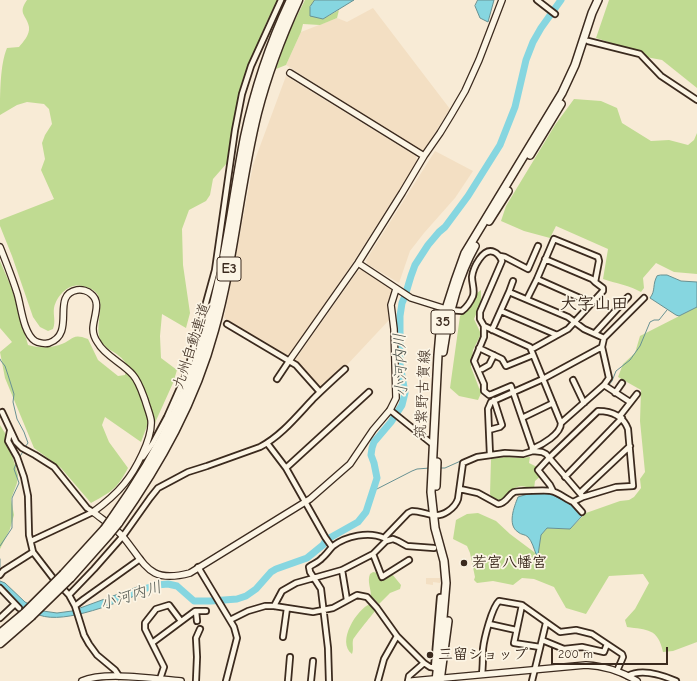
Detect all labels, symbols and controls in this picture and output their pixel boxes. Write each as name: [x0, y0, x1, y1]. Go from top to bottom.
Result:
road number: E3: [217, 257, 241, 281]
district label: 大字山田: [560, 294, 628, 314]
street label: 九州自動車道: [170, 300, 214, 392]
road number: 35: [431, 310, 455, 334]
water label: 小河内川: [390, 333, 412, 397]
street label: 筑紫野古賀線: [412, 349, 434, 439]
place label: 若宮八幡宮: [472, 554, 547, 572]
marker: 若宮八幡宮: [459, 558, 469, 568]
water label: 小河内川: [98, 577, 164, 615]
scale bar: [553, 639, 670, 665]
place label: 三留ショップ: [438, 646, 528, 664]
text: 200 m: [558, 647, 593, 661]
marker: 三留ショップ: [425, 650, 435, 660]

